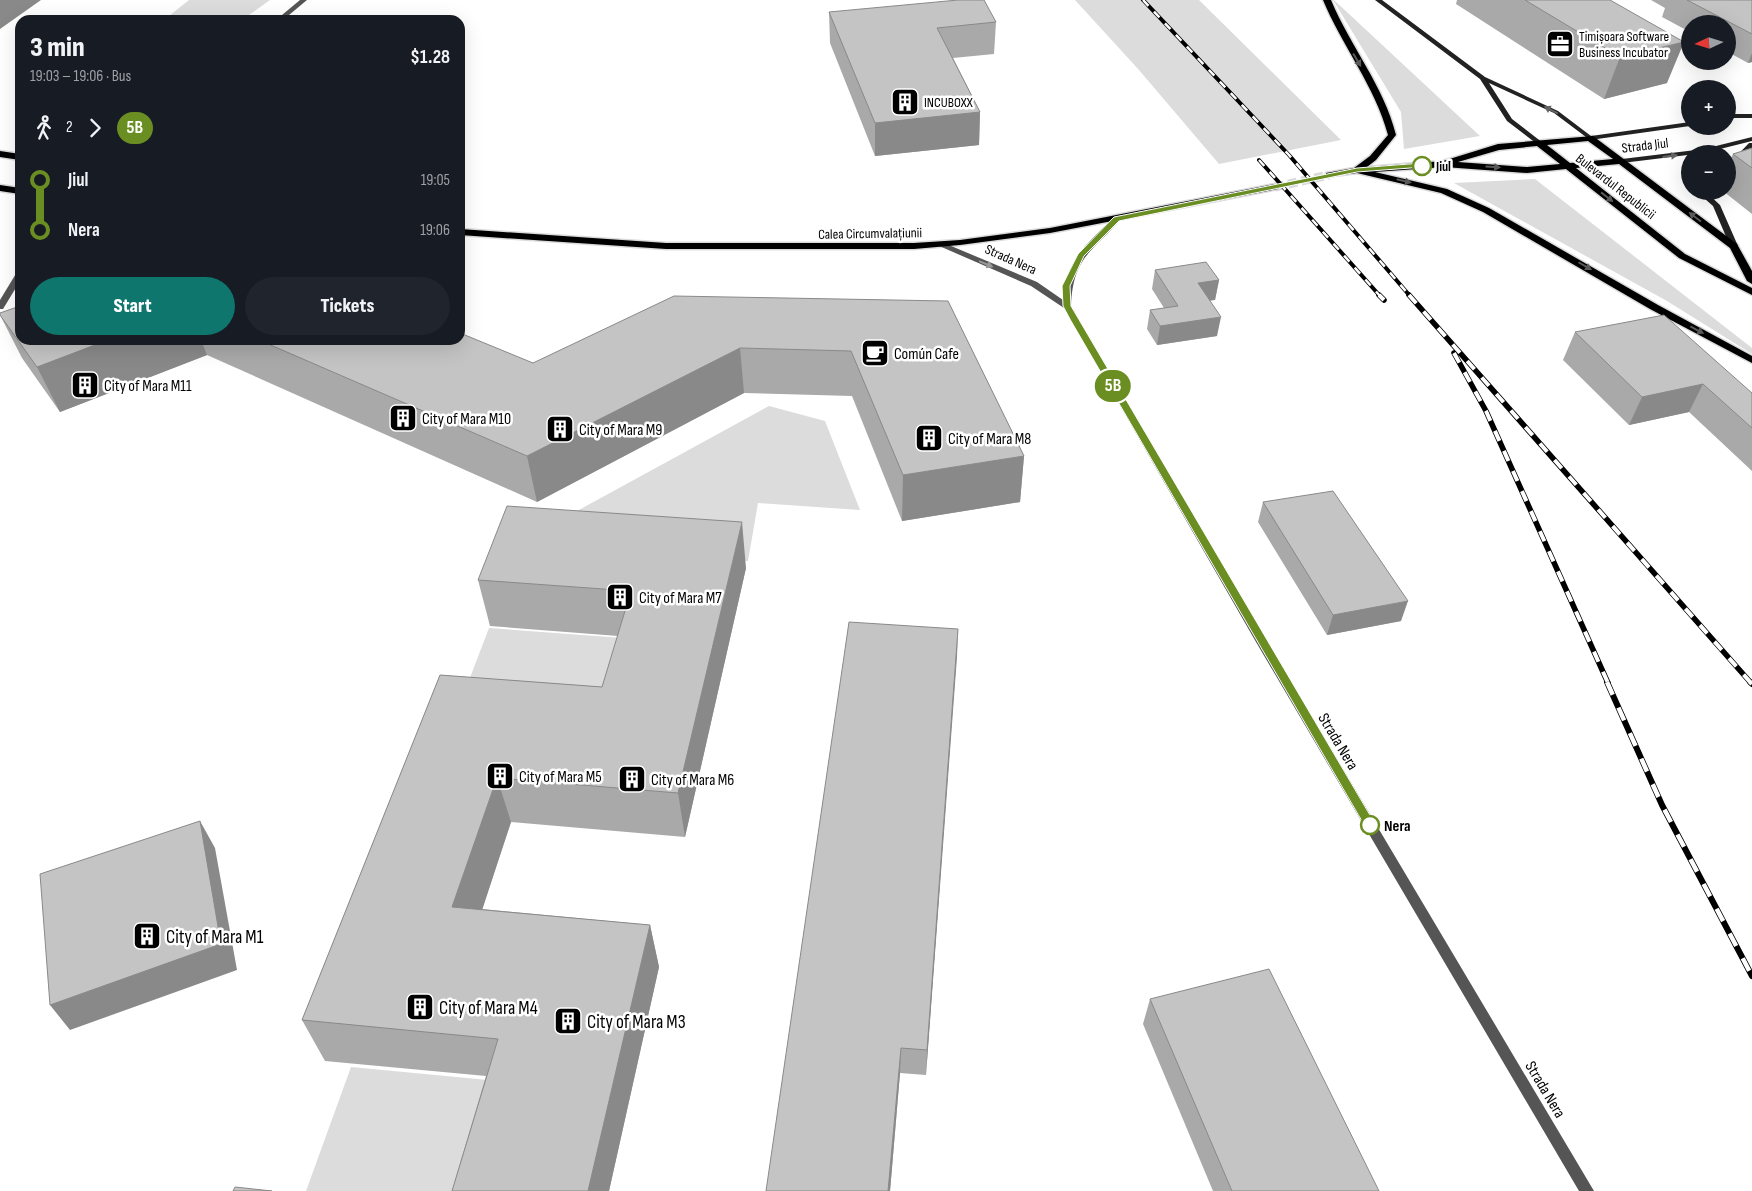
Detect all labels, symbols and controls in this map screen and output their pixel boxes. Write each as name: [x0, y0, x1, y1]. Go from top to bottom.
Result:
north arrow: [1681, 15, 1736, 70]
map controls: [1681, 15, 1736, 200]
place label: Timișoara Software Business Incubator: [1579, 28, 1669, 61]
office icon: Timișoara Software Business Incubator: [1545, 29, 1575, 59]
text: 3 min: [30, 31, 85, 64]
text: $1.28: [410, 46, 450, 69]
one-way arrow: [1353, 53, 1362, 66]
text: 19:03 – 19:06 · Bus: [30, 67, 131, 86]
button: +: [1681, 80, 1736, 135]
building icon: INCUBOXX: [890, 87, 920, 117]
place label: INCUBOXX: [924, 94, 973, 111]
one-way arrow: [1543, 106, 1558, 114]
icon: walk: [30, 114, 58, 142]
icon: forward: [81, 114, 109, 142]
text: 5B: [127, 117, 143, 138]
text: 2: [66, 118, 73, 137]
street label: Strada Jiul: [1621, 134, 1669, 157]
button: −: [1681, 145, 1736, 200]
street label: Bulevardul Republicii: [1572, 150, 1659, 223]
one-way arrow: [1663, 152, 1679, 160]
marker: Jiul: [1412, 156, 1432, 176]
place label: Jiul: [1435, 158, 1451, 175]
one-way arrow: [1485, 164, 1501, 172]
text: Jiul: [68, 169, 88, 192]
text: 19:05: [421, 171, 450, 190]
one-way arrow: [1397, 177, 1412, 185]
one-way arrow: [1600, 192, 1613, 203]
one-way arrow: [1689, 211, 1702, 222]
text: Nera: [68, 219, 100, 242]
text: 19:06: [420, 221, 450, 240]
street label: Calea Circumvalațiunii: [818, 224, 922, 243]
street label: Strada Nera: [982, 241, 1039, 278]
one-way arrow: [979, 260, 993, 268]
one-way arrow: [1578, 262, 1591, 271]
button: Start: [30, 277, 235, 335]
button: Tickets: [245, 277, 450, 335]
one-way arrow: [1690, 326, 1705, 334]
cafe icon: Común Cafe: [860, 338, 890, 368]
place label: Común Cafe: [894, 345, 959, 364]
building icon: City of Mara M11: [70, 370, 100, 400]
line badge: 5B: [1090, 370, 1136, 402]
text: 5B: [1105, 375, 1121, 396]
place label: City of Mara M11: [104, 377, 192, 396]
building icon: City of Mara M10: [388, 403, 418, 433]
place label: City of Mara M10: [422, 410, 511, 429]
building icon: City of Mara M9: [545, 414, 575, 444]
place label: City of Mara M9: [579, 421, 662, 440]
building icon: City of Mara M8: [914, 423, 944, 453]
place label: City of Mara M8: [948, 430, 1031, 449]
building icon: City of Mara M7: [605, 582, 635, 612]
place label: City of Mara M7: [639, 589, 722, 608]
street label: Strada Nera: [1313, 710, 1362, 774]
building icon: City of Mara M5: [485, 761, 515, 791]
building icon: City of Mara M6: [617, 764, 647, 794]
place label: City of Mara M5: [519, 768, 602, 787]
place label: City of Mara M6: [651, 771, 734, 790]
marker: Nera: [1360, 815, 1380, 835]
place label: Nera: [1384, 817, 1411, 836]
building icon: City of Mara M1: [132, 921, 162, 951]
place label: City of Mara M1: [166, 926, 264, 949]
building icon: City of Mara M4: [405, 992, 435, 1022]
place label: City of Mara M4: [439, 997, 538, 1020]
building icon: City of Mara M3: [553, 1006, 583, 1036]
place label: City of Mara M3: [587, 1011, 686, 1034]
street label: Strada Nera: [1520, 1058, 1569, 1122]

